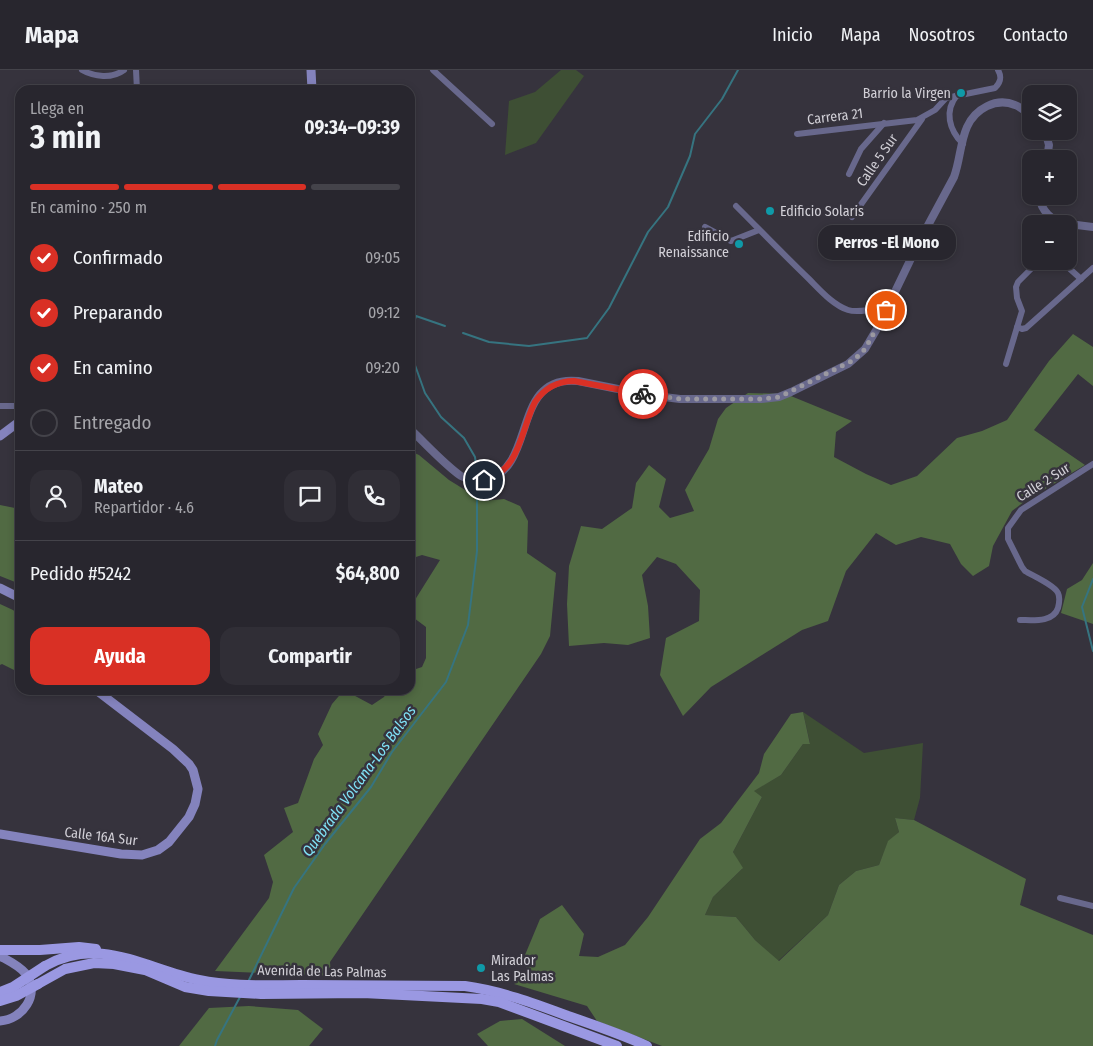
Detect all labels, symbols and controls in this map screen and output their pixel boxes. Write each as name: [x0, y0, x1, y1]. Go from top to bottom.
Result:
text: Mapa: [25, 21, 79, 49]
text: Inicio: [772, 24, 813, 46]
text: Mapa: [841, 24, 881, 46]
text: Nosotros: [909, 24, 975, 46]
text: Contacto: [1003, 24, 1068, 46]
place label: Barrio la Virgen: [863, 85, 951, 102]
map controls: [1022, 85, 1077, 270]
button: layers: [1022, 85, 1077, 140]
marker: Barrio la Virgen: [955, 87, 967, 99]
text: Llega en: [30, 99, 84, 118]
street label: Carrera 21: [806, 105, 864, 128]
text: 09:34–09:39: [304, 116, 400, 139]
text: 3 min: [30, 118, 101, 156]
street label: Calle 5 Sur: [853, 131, 902, 190]
button: +: [1022, 150, 1077, 205]
text: En camino · 250 m: [30, 198, 147, 217]
place label: Edificio Solaris: [780, 203, 864, 220]
marker: Edificio Solaris: [764, 205, 776, 217]
button: −: [1022, 215, 1077, 270]
callout: Perros -El Mono: [817, 225, 955, 260]
place label: Edificio Renaissance: [658, 228, 729, 261]
text: Perros -El Mono: [835, 233, 939, 252]
marker: Edificio Renaissance: [733, 238, 745, 250]
icon: check: [30, 244, 58, 272]
text: Confirmado: [73, 246, 163, 269]
text: 09:05: [365, 248, 400, 267]
pin: [865, 289, 907, 331]
icon: bag: [872, 296, 900, 324]
icon: check: [30, 299, 58, 327]
text: Preparando: [73, 301, 163, 324]
text: 09:12: [368, 303, 400, 322]
icon: check: [30, 354, 58, 382]
text: En camino: [73, 356, 153, 379]
text: 09:20: [365, 358, 400, 377]
courier: [618, 369, 668, 419]
icon: bike: [629, 380, 657, 408]
text: Entregado: [73, 411, 152, 434]
pin: [463, 459, 505, 501]
street label: Calle 2 Sur: [1013, 459, 1073, 505]
icon: home: [470, 466, 498, 494]
button: person: [30, 470, 82, 522]
button: chat: [284, 470, 336, 522]
button: phone: [348, 470, 400, 522]
text: Mateo: [94, 475, 143, 498]
text: Repartidor · 4.6: [94, 498, 194, 517]
text: Pedido #5242: [30, 562, 131, 585]
text: $64,800: [336, 562, 400, 585]
button: Ayuda: [30, 627, 210, 685]
button: Compartir: [220, 627, 400, 685]
water label: Quebrada Volcana-Los Balsos: [298, 702, 420, 860]
street label: Calle 16A Sur: [63, 824, 139, 849]
place label: Mirador Las Palmas: [491, 952, 554, 985]
street label: Avenida de Las Palmas: [257, 962, 387, 981]
marker: Mirador Las Palmas: [475, 962, 487, 974]

